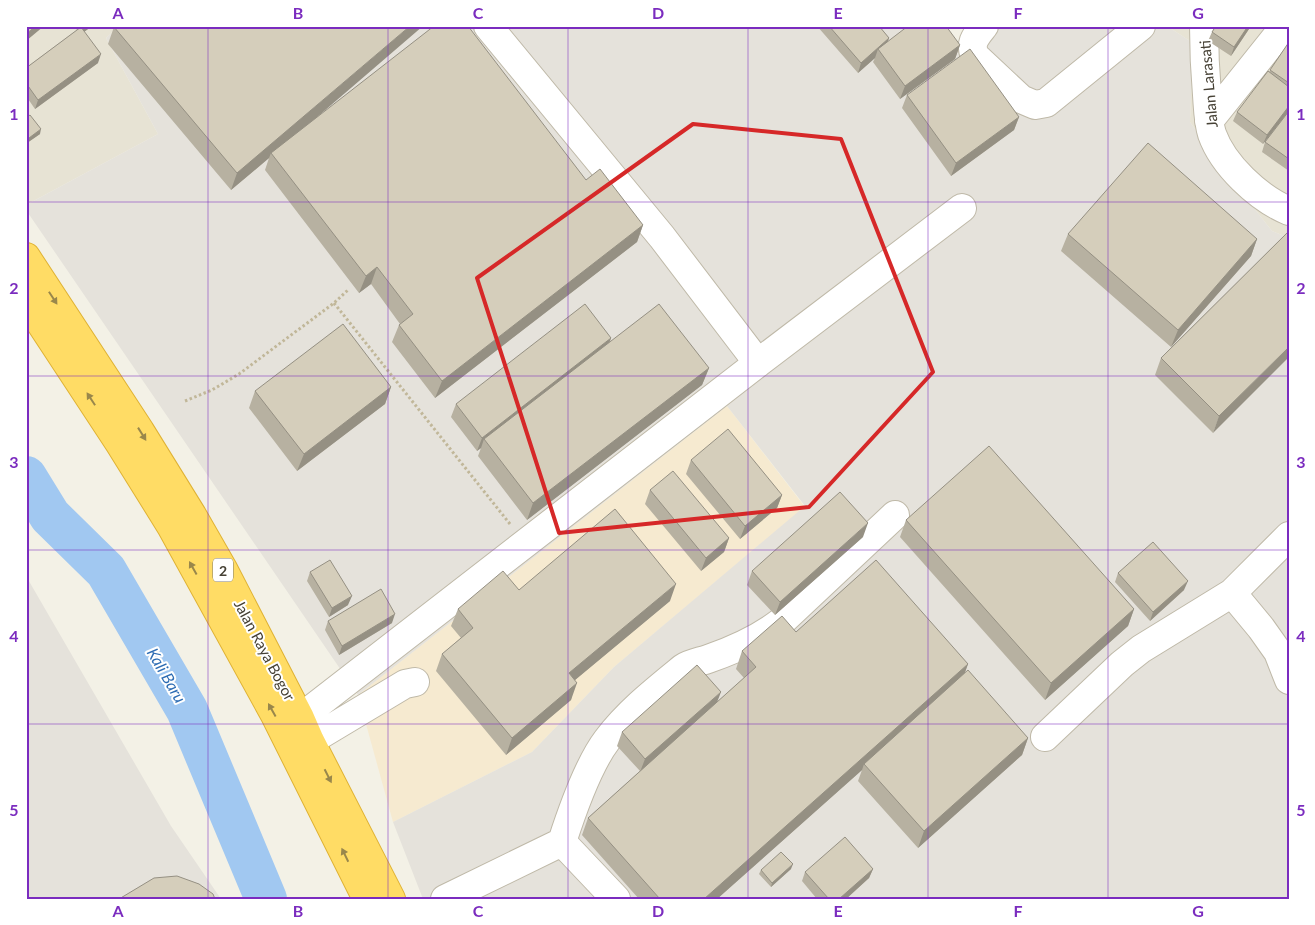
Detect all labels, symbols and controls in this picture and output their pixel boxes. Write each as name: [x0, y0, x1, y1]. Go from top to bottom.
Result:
text: A: [111, 3, 124, 22]
text: B: [293, 3, 303, 22]
text: C: [473, 3, 484, 22]
text: D: [652, 3, 664, 22]
text: E: [833, 3, 843, 22]
text: F: [1013, 3, 1023, 22]
text: G: [1192, 3, 1204, 22]
street label: Jalan Larasati: [1195, 40, 1221, 128]
text: 1: [9, 104, 19, 123]
text: 1: [1296, 104, 1306, 123]
text: 2: [9, 278, 19, 297]
text: 2: [1296, 278, 1306, 297]
one-way arrow: [48, 291, 58, 305]
one-way arrow: [86, 392, 96, 406]
one-way arrow: [137, 427, 147, 441]
text: 3: [9, 452, 19, 471]
text: 3: [1296, 452, 1306, 471]
road number: 2: [213, 558, 233, 582]
one-way arrow: [189, 561, 198, 574]
street label: Jalan Raya Bogor: [231, 596, 299, 704]
text: 4: [9, 626, 19, 645]
text: 4: [1296, 626, 1306, 645]
water label: Kali Baru: [144, 644, 190, 706]
one-way arrow: [268, 703, 277, 716]
one-way arrow: [325, 769, 333, 783]
text: 5: [9, 800, 19, 819]
text: 5: [1296, 800, 1306, 819]
one-way arrow: [341, 848, 349, 862]
text: A: [111, 901, 124, 920]
text: B: [293, 901, 303, 920]
text: C: [473, 901, 484, 920]
text: D: [652, 901, 664, 920]
text: E: [833, 901, 843, 920]
text: F: [1013, 901, 1023, 920]
text: G: [1192, 901, 1204, 920]

